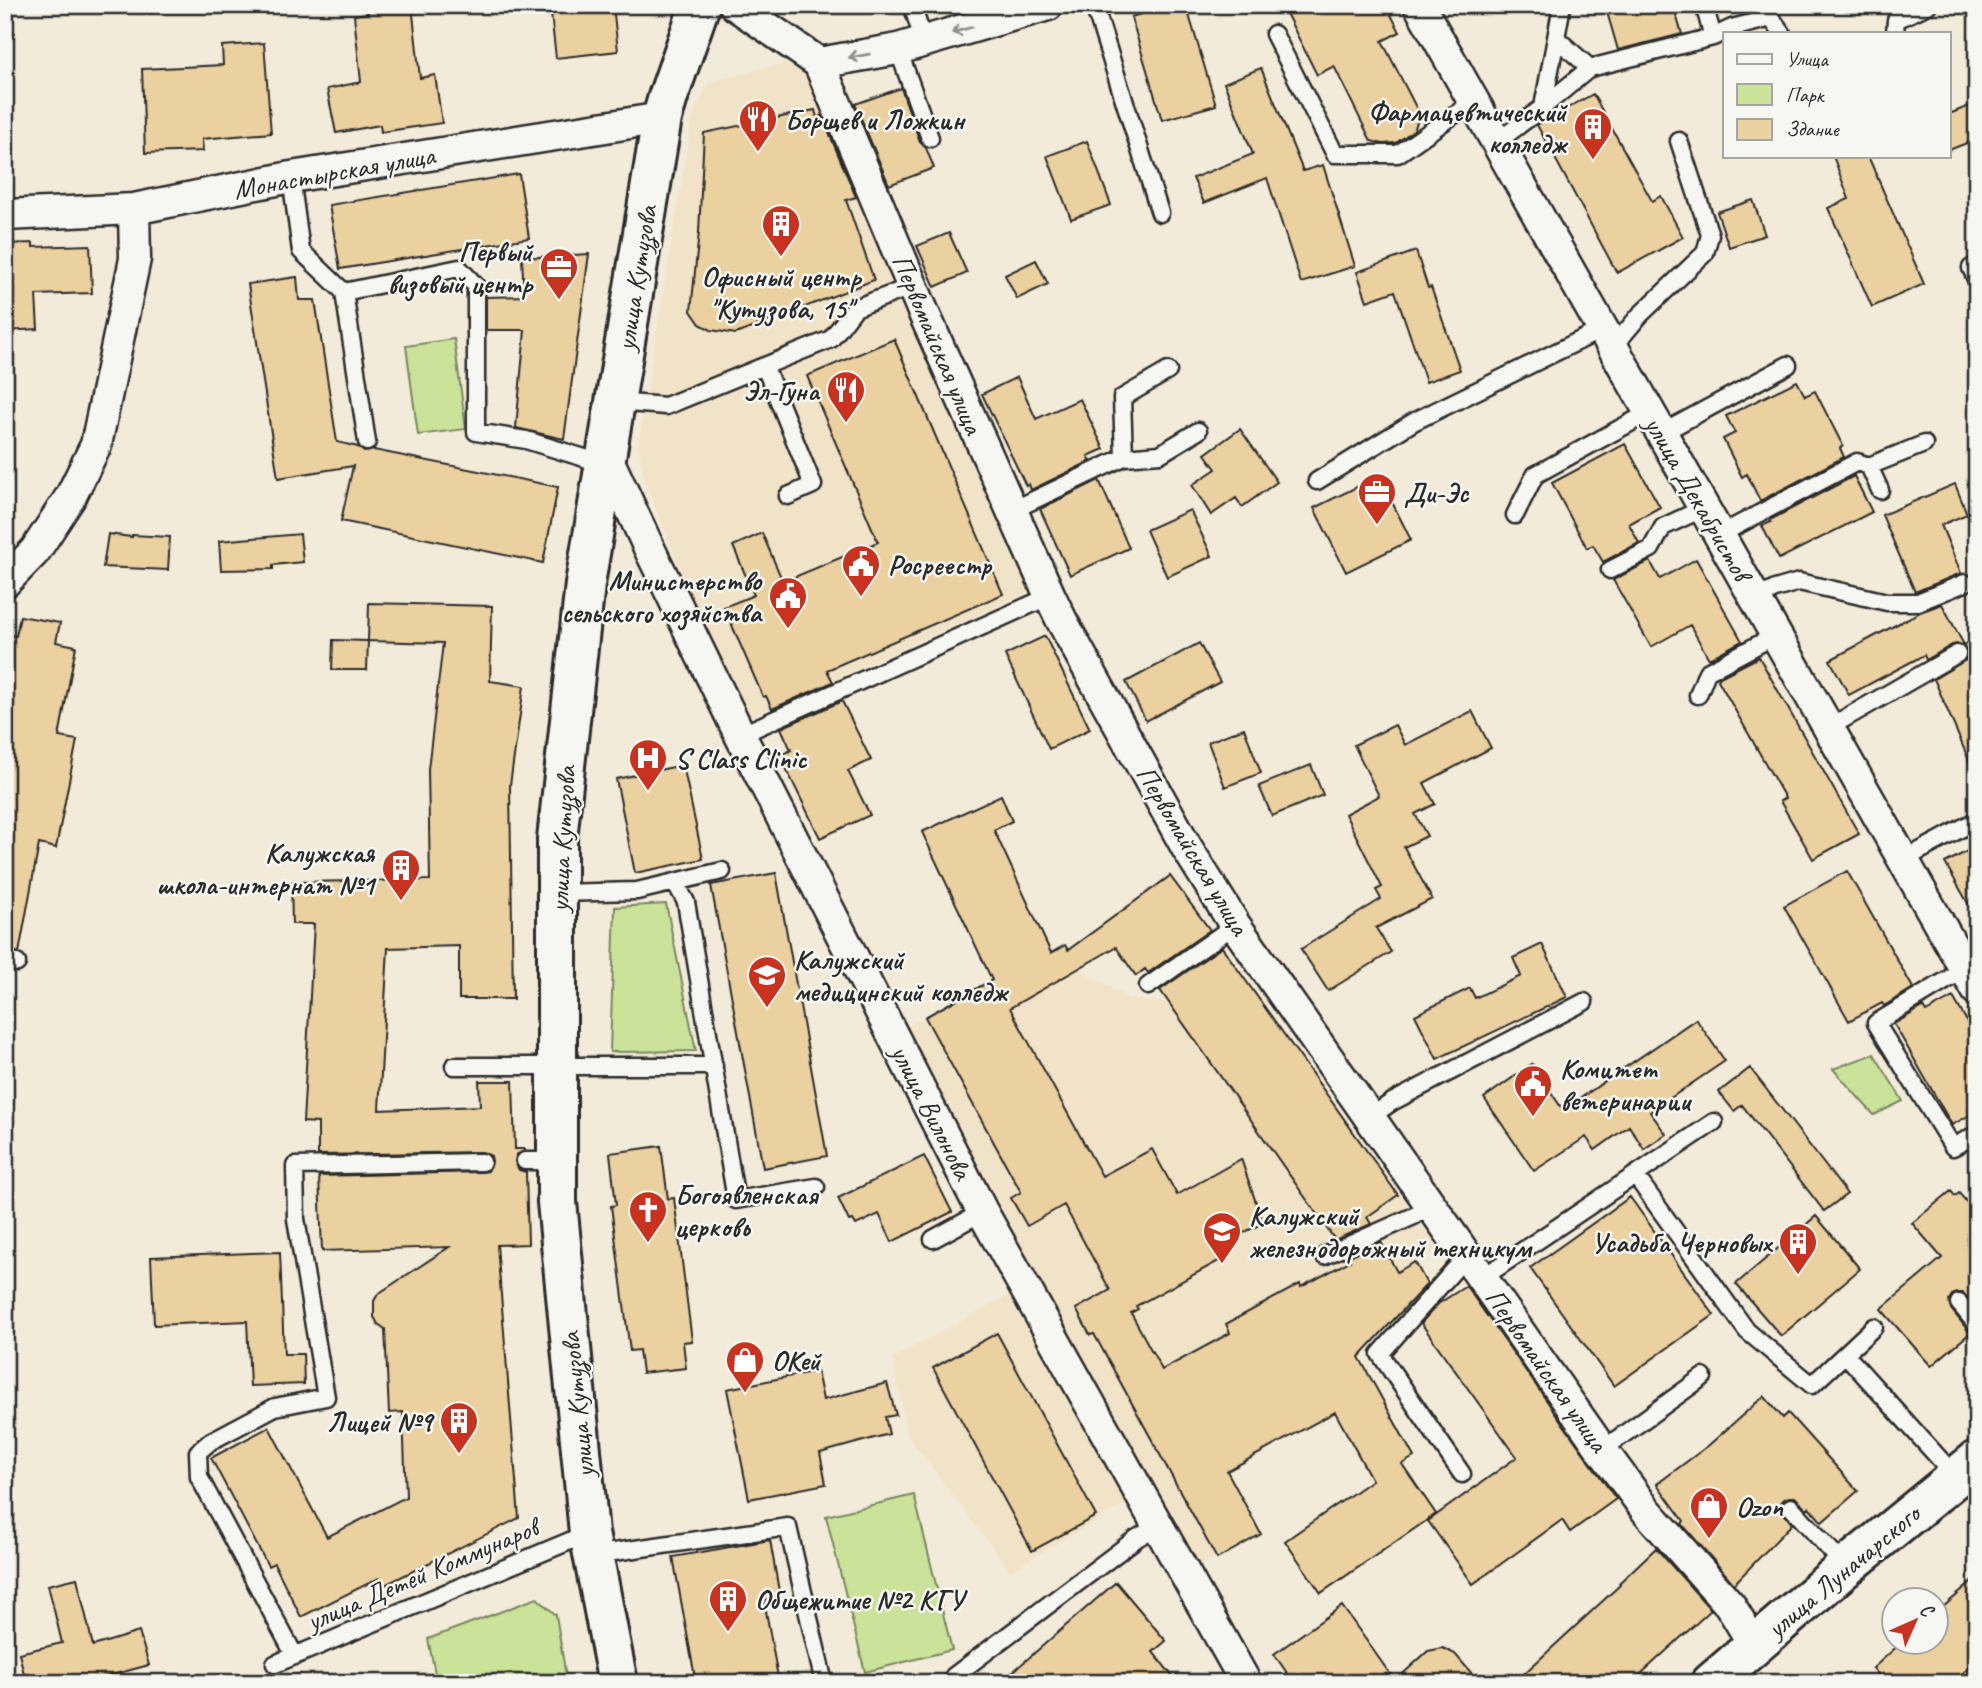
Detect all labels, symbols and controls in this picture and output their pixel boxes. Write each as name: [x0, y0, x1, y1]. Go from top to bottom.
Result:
one-way arrow: [952, 25, 974, 38]
legend: [1723, 32, 1951, 158]
text: Улица: [1786, 46, 1829, 72]
one-way arrow: [848, 50, 871, 63]
text: Парк: [1786, 82, 1826, 108]
place label: Фармацевтический колледж: [1368, 94, 1568, 161]
restaurant icon: Борщев и Ложкин: [737, 98, 779, 153]
place label: Борщев и Ложкин: [785, 102, 966, 137]
building icon: Фармацевтический колледж: [1572, 106, 1614, 161]
text: Здание: [1786, 116, 1840, 142]
street label: Монастырская улица: [231, 137, 439, 207]
street label: улица Кутузова: [607, 201, 666, 355]
building icon: Офисный центр "Кутузова, 15": [760, 203, 802, 258]
place label: Первый визовый центр: [387, 234, 534, 302]
office icon: Первый визовый центр: [538, 246, 580, 301]
street label: Первомайская улица: [884, 249, 992, 441]
place label: Офисный центр "Кутузова, 15": [702, 259, 863, 327]
restaurant icon: Эл-Гуна: [825, 369, 867, 424]
place label: Эл-Гуна: [743, 373, 821, 408]
street label: улица Декабристов: [1636, 408, 1762, 591]
office icon: Ди-Эс: [1356, 471, 1398, 526]
place label: Ди-Эс: [1404, 475, 1470, 510]
public building icon: Росреестр: [840, 543, 882, 598]
place label: Росреестр: [888, 547, 993, 582]
place label: Министерство сельского хозяйства: [562, 563, 764, 631]
public building icon: Министерство сельского хозяйства: [767, 575, 809, 630]
hospital icon: S Class Clinic: [627, 737, 669, 792]
place label: S Class Clinic: [675, 741, 808, 776]
street label: Первомайская улица: [1129, 759, 1258, 943]
street label: улица Кутузова: [541, 763, 584, 915]
place label: Калужская школа-интернат №1: [157, 835, 377, 902]
building icon: Калужская школа-интернат №1: [380, 847, 422, 902]
place label: Калужский медицинский колледж: [794, 942, 1009, 1009]
school or university icon: Калужский медицинский колледж: [746, 954, 788, 1009]
street label: улица Вилонова: [882, 1037, 982, 1187]
place label: Комитет ветеринарии: [1560, 1051, 1692, 1118]
public building icon: Комитет ветеринарии: [1512, 1063, 1554, 1118]
place label: Богоявленская церковь: [675, 1177, 820, 1244]
church icon: Богоявленская церковь: [627, 1189, 669, 1244]
place label: Калужский железнодорожный техникум: [1249, 1198, 1533, 1265]
school or university icon: Калужский железнодорожный техникум: [1201, 1210, 1243, 1265]
building icon: Усадьба Черновых: [1777, 1221, 1819, 1276]
place label: Усадьба Черновых: [1591, 1225, 1773, 1260]
street label: Первомайская улица: [1478, 1281, 1617, 1460]
street label: улица Кутузова: [552, 1329, 603, 1482]
shop icon: ОКей: [724, 1339, 766, 1394]
place label: ОКей: [772, 1343, 822, 1378]
building icon: Лицей №9: [438, 1400, 480, 1455]
place label: Лицей №9: [327, 1404, 436, 1439]
shop icon: Ozon: [1688, 1485, 1730, 1540]
place label: Ozon: [1736, 1489, 1784, 1524]
street label: улица Луначарского: [1758, 1495, 1929, 1647]
street label: улица Детей Коммунаров: [299, 1508, 547, 1639]
building icon: Общежитие №2 КГУ: [707, 1578, 749, 1633]
place label: Общежитие №2 КГУ: [755, 1582, 969, 1617]
north arrow: [1881, 1586, 1951, 1656]
text: С: [1915, 1598, 1940, 1623]

